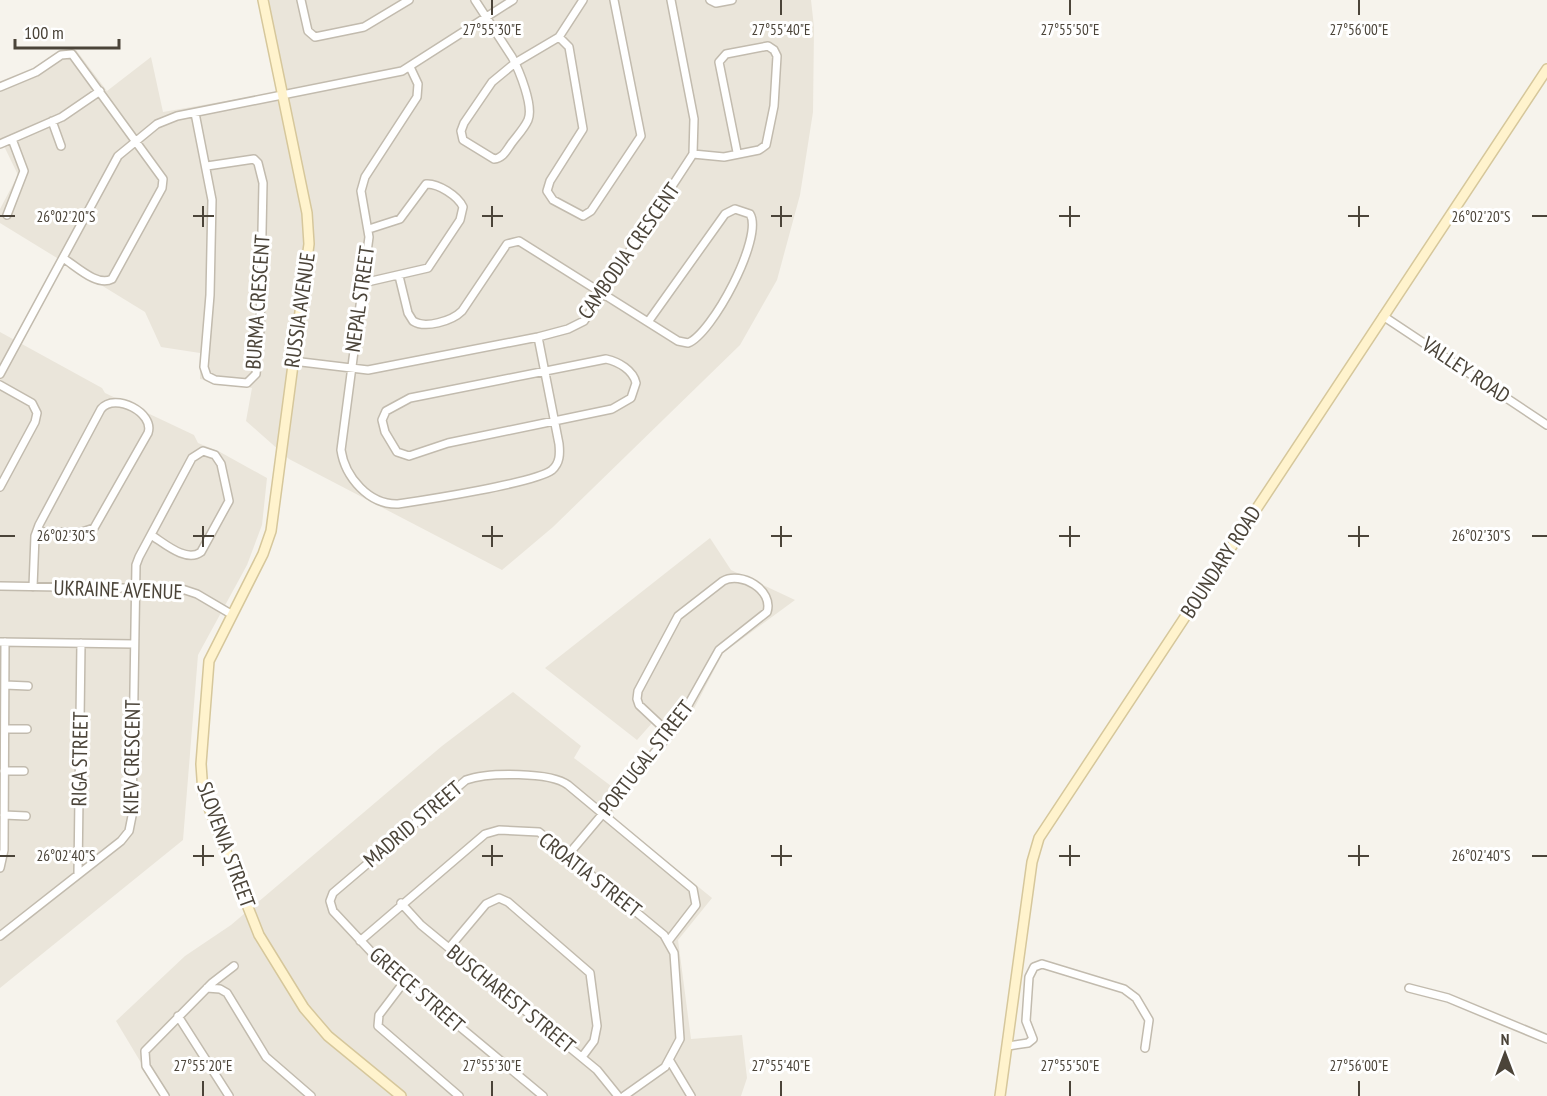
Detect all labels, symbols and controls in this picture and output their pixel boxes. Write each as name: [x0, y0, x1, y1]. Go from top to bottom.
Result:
scale bar: [15, 12, 118, 50]
text: 27°55'30"E: [462, 20, 522, 39]
text: 27°55'40"E: [751, 20, 811, 39]
text: 27°55'50"E: [1040, 20, 1100, 39]
text: 27°56'00"E: [1329, 20, 1389, 39]
text: 100 m: [24, 21, 64, 44]
street label: CAMBODIA CRESCENT: [572, 177, 686, 324]
text: 26°02'20"S: [36, 207, 96, 226]
text: 26°02'20"S: [1451, 207, 1511, 226]
street label: BURMA CRESCENT: [239, 233, 276, 370]
street label: NEPAL STREET: [339, 244, 380, 354]
street label: RUSSIA AVENUE: [278, 251, 321, 369]
street label: VALLEY ROAD: [1416, 330, 1515, 409]
street label: BOUNDARY ROAD: [1174, 501, 1267, 623]
text: 26°02'30"S: [36, 526, 96, 545]
text: 26°02'30"S: [1451, 526, 1511, 545]
street label: UKRAINE AVENUE: [53, 574, 183, 605]
street label: PORTUGAL STREET: [592, 694, 699, 821]
street label: KIEV CRESCENT: [117, 699, 146, 815]
street label: RIGA STREET: [65, 711, 94, 807]
street label: MADRID STREET: [358, 774, 468, 873]
street label: SLOVENIA STREET: [191, 778, 262, 912]
street label: CROATIA STREET: [534, 826, 647, 923]
text: 26°02'40"S: [36, 846, 96, 865]
text: 26°02'40"S: [1451, 846, 1511, 865]
street label: BUSCHAREST STREET: [442, 938, 582, 1059]
street label: GREECE STREET: [364, 941, 471, 1039]
north arrow: [1475, 1024, 1535, 1084]
text: N: [1501, 1029, 1509, 1049]
text: 27°55'20"E: [173, 1056, 233, 1075]
text: 27°55'30"E: [462, 1056, 522, 1075]
text: 27°55'40"E: [751, 1056, 811, 1075]
text: 27°55'50"E: [1040, 1056, 1100, 1075]
text: 27°56'00"E: [1329, 1056, 1389, 1075]

